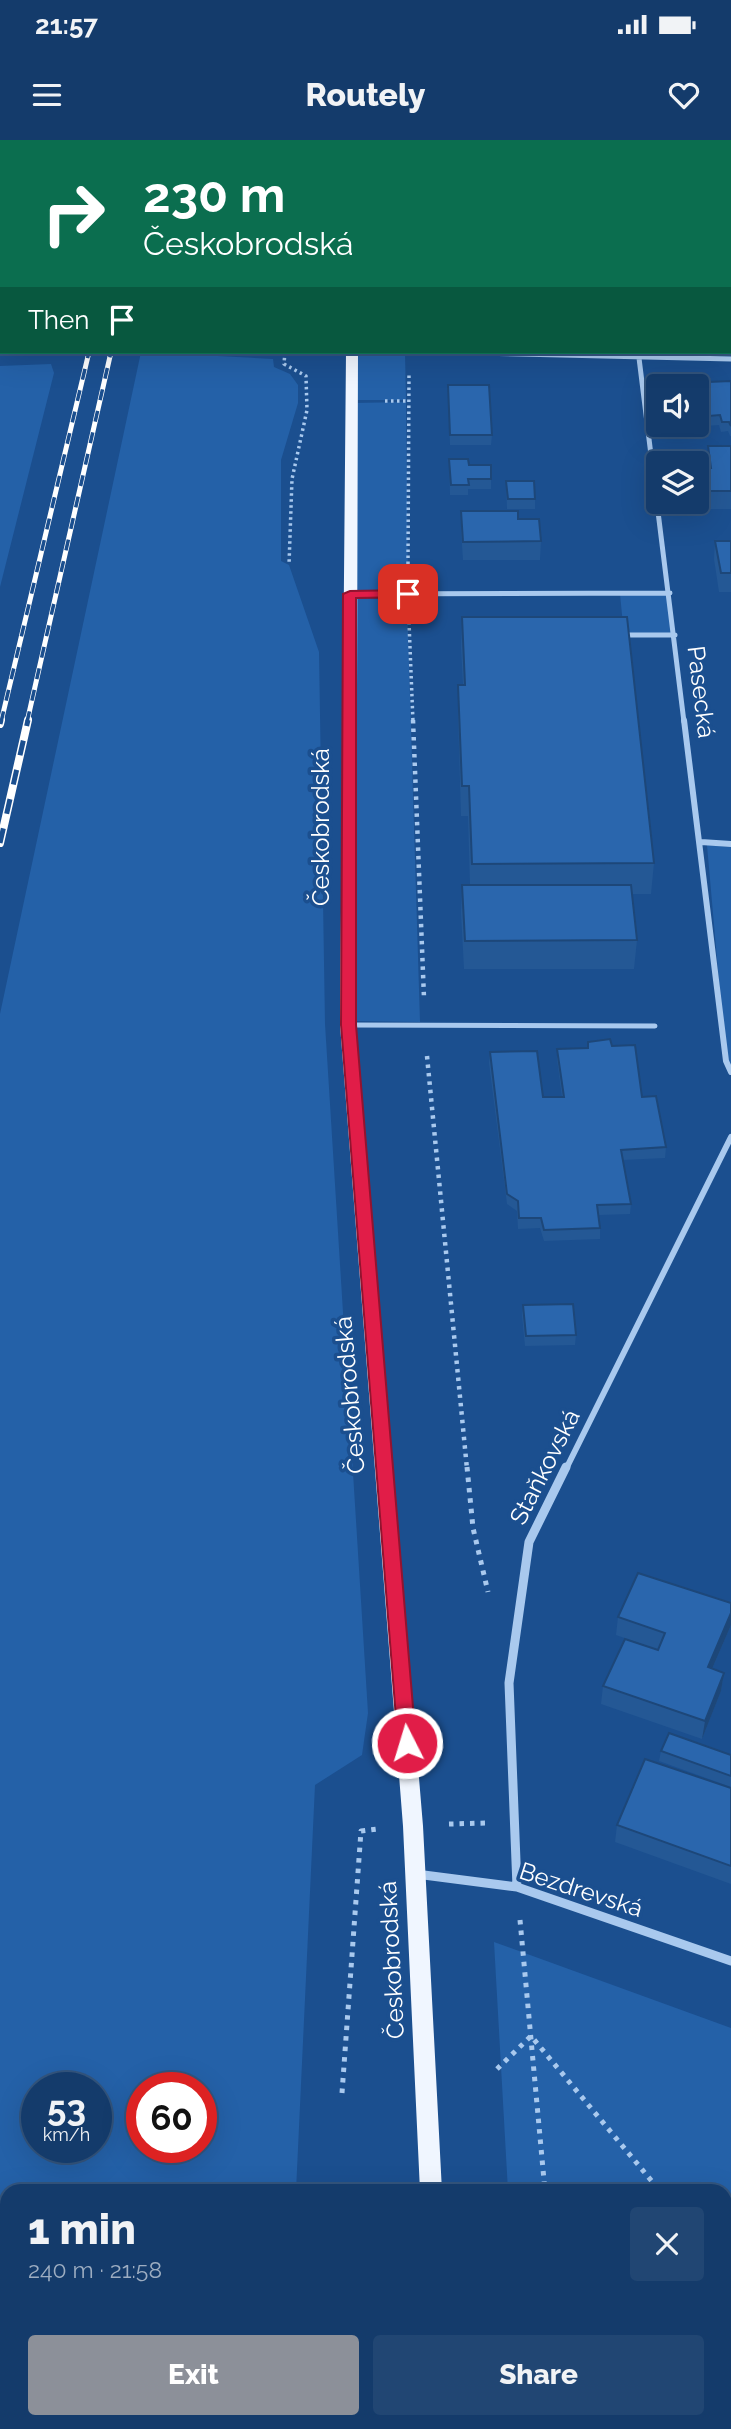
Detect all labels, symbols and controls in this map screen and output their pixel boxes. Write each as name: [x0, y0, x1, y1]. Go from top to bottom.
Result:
text: 21:57: [35, 10, 98, 40]
icon: menu: [28, 76, 66, 114]
text: Routely: [306, 76, 425, 113]
icon: heart: [665, 76, 703, 114]
text: 230 m: [143, 166, 285, 223]
icon: right: [28, 168, 119, 259]
text: Českobrodská: [143, 225, 354, 262]
icon: arrive: [103, 301, 141, 339]
text: Then: [28, 305, 89, 335]
map controls: [646, 374, 709, 514]
button: sound: [646, 374, 709, 437]
button: layers: [646, 451, 709, 514]
pin: [378, 564, 438, 624]
icon: arrive: [389, 575, 427, 613]
street label: Pasecká: [681, 644, 722, 740]
street label: Českobrodská: [306, 748, 335, 906]
street label: Českobrodská: [328, 1315, 371, 1475]
street label: Staňkovská: [503, 1404, 586, 1529]
position arrow: [370, 1706, 444, 1780]
street label: Bezdrevská: [516, 1856, 647, 1923]
street label: Českobrodská: [373, 1880, 410, 2040]
speed limit sign: 60: [126, 2072, 217, 2163]
text: 53: [47, 2088, 86, 2129]
text: km/h: [43, 2124, 90, 2145]
text: 1 min: [28, 2205, 136, 2254]
button: close: [630, 2207, 704, 2281]
text: 240 m · 21:58: [28, 2256, 162, 2283]
button: Exit: [28, 2335, 359, 2415]
button: Share: [373, 2335, 704, 2415]

